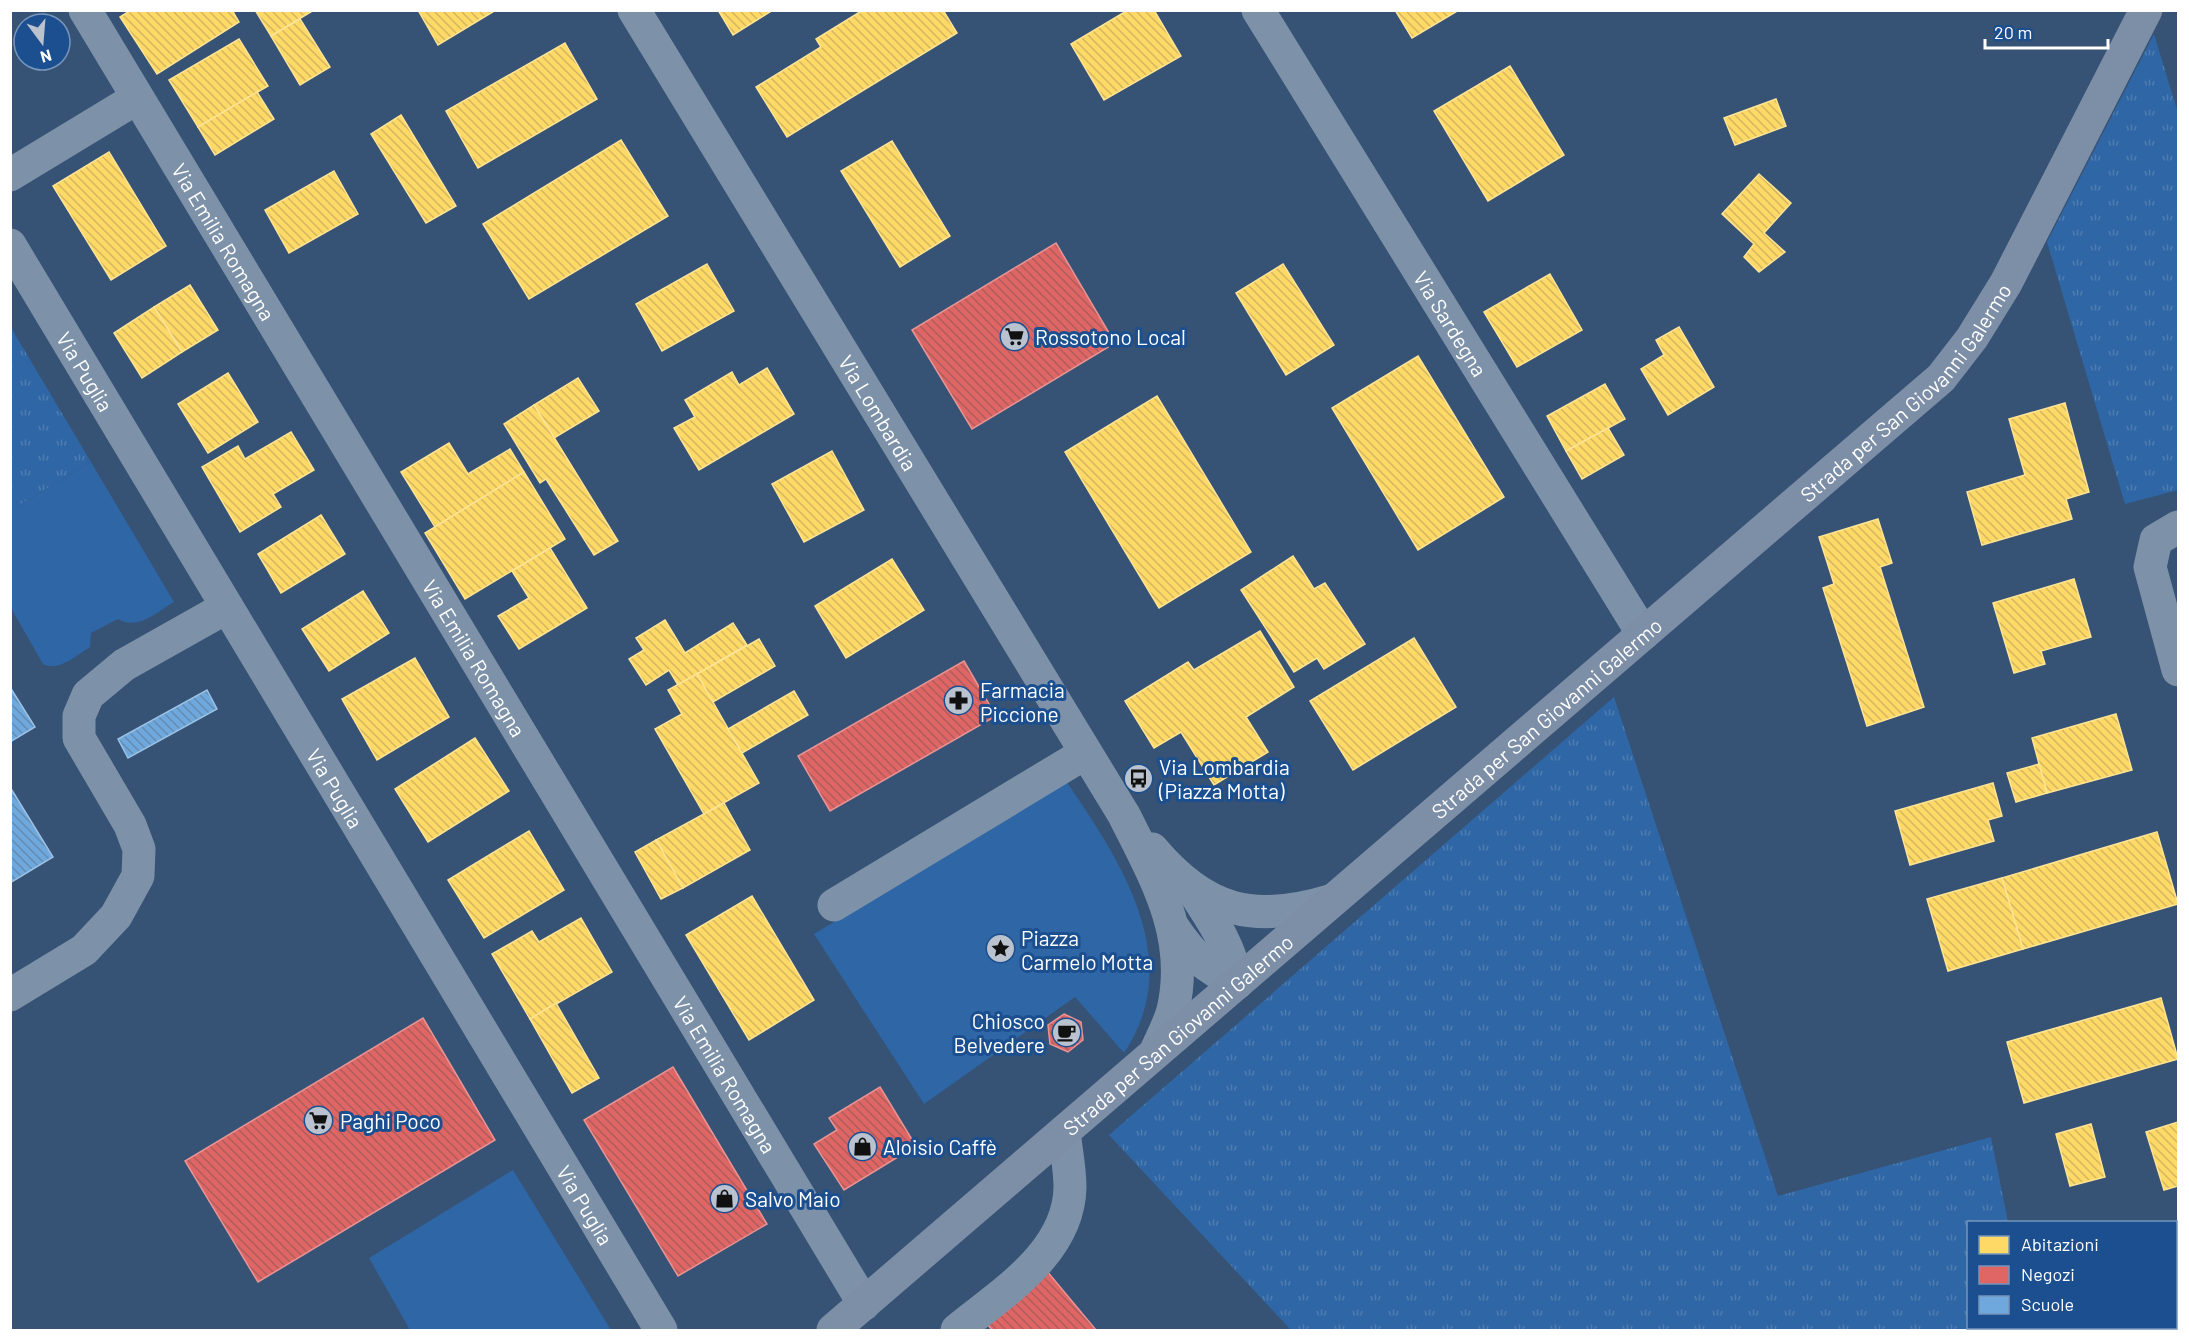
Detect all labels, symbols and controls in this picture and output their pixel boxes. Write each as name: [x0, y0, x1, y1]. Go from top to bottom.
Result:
north arrow: [12, 12, 72, 72]
scale bar: [1985, 12, 2108, 50]
text: 20 m: [1994, 21, 2032, 43]
text: N: [39, 46, 54, 67]
street label: Via Emilia Romagna: [167, 158, 281, 324]
street label: Via Sardegna: [1409, 266, 1493, 380]
street label: Strada per San Giovanni Galermo: [1794, 278, 2015, 506]
supermarket icon: Rossotono Local: [998, 320, 1030, 352]
place label: Rossotono Local: [1035, 324, 1186, 349]
street label: Via Puglia: [52, 327, 119, 415]
street label: Via Lombardia: [834, 350, 924, 475]
street label: Via Emilia Romagna: [418, 575, 532, 741]
street label: Strada per San Giovanni Galermo: [1426, 612, 1666, 823]
place label: Farmacia Piccione: [980, 677, 1065, 726]
pharmacy icon: Farmacia Piccione: [943, 685, 975, 717]
street label: Via Puglia: [302, 743, 369, 832]
place label: Via Lombardia (Piazza Motta): [1158, 754, 1290, 803]
bus stop icon: Via Lombardia (Piazza Motta): [1122, 762, 1154, 794]
place label: Piazza Carmelo Motta: [1021, 925, 1153, 974]
street label: Strada per San Giovanni Galermo: [1057, 928, 1298, 1140]
place icon: Piazza Carmelo Motta: [984, 933, 1016, 965]
street label: Via Emilia Romagna: [669, 991, 782, 1157]
place label: Chiosco Belvedere: [954, 1008, 1045, 1057]
cafe icon: Chiosco Belvedere: [1050, 1016, 1082, 1048]
supermarket icon: Paghi Poco: [303, 1104, 335, 1136]
place label: Paghi Poco: [340, 1108, 441, 1133]
shop icon: Aloisio Caffè: [846, 1130, 878, 1162]
place label: Aloisio Caffè: [883, 1134, 997, 1159]
street label: Via Puglia: [552, 1160, 619, 1249]
shop icon: Salvo Maio: [708, 1182, 740, 1214]
place label: Salvo Maio: [745, 1186, 841, 1211]
legend: [1967, 1221, 2177, 1329]
text: Abitazioni: [2021, 1233, 2099, 1255]
text: Negozi: [2021, 1263, 2075, 1285]
text: Scuole: [2021, 1293, 2074, 1315]

